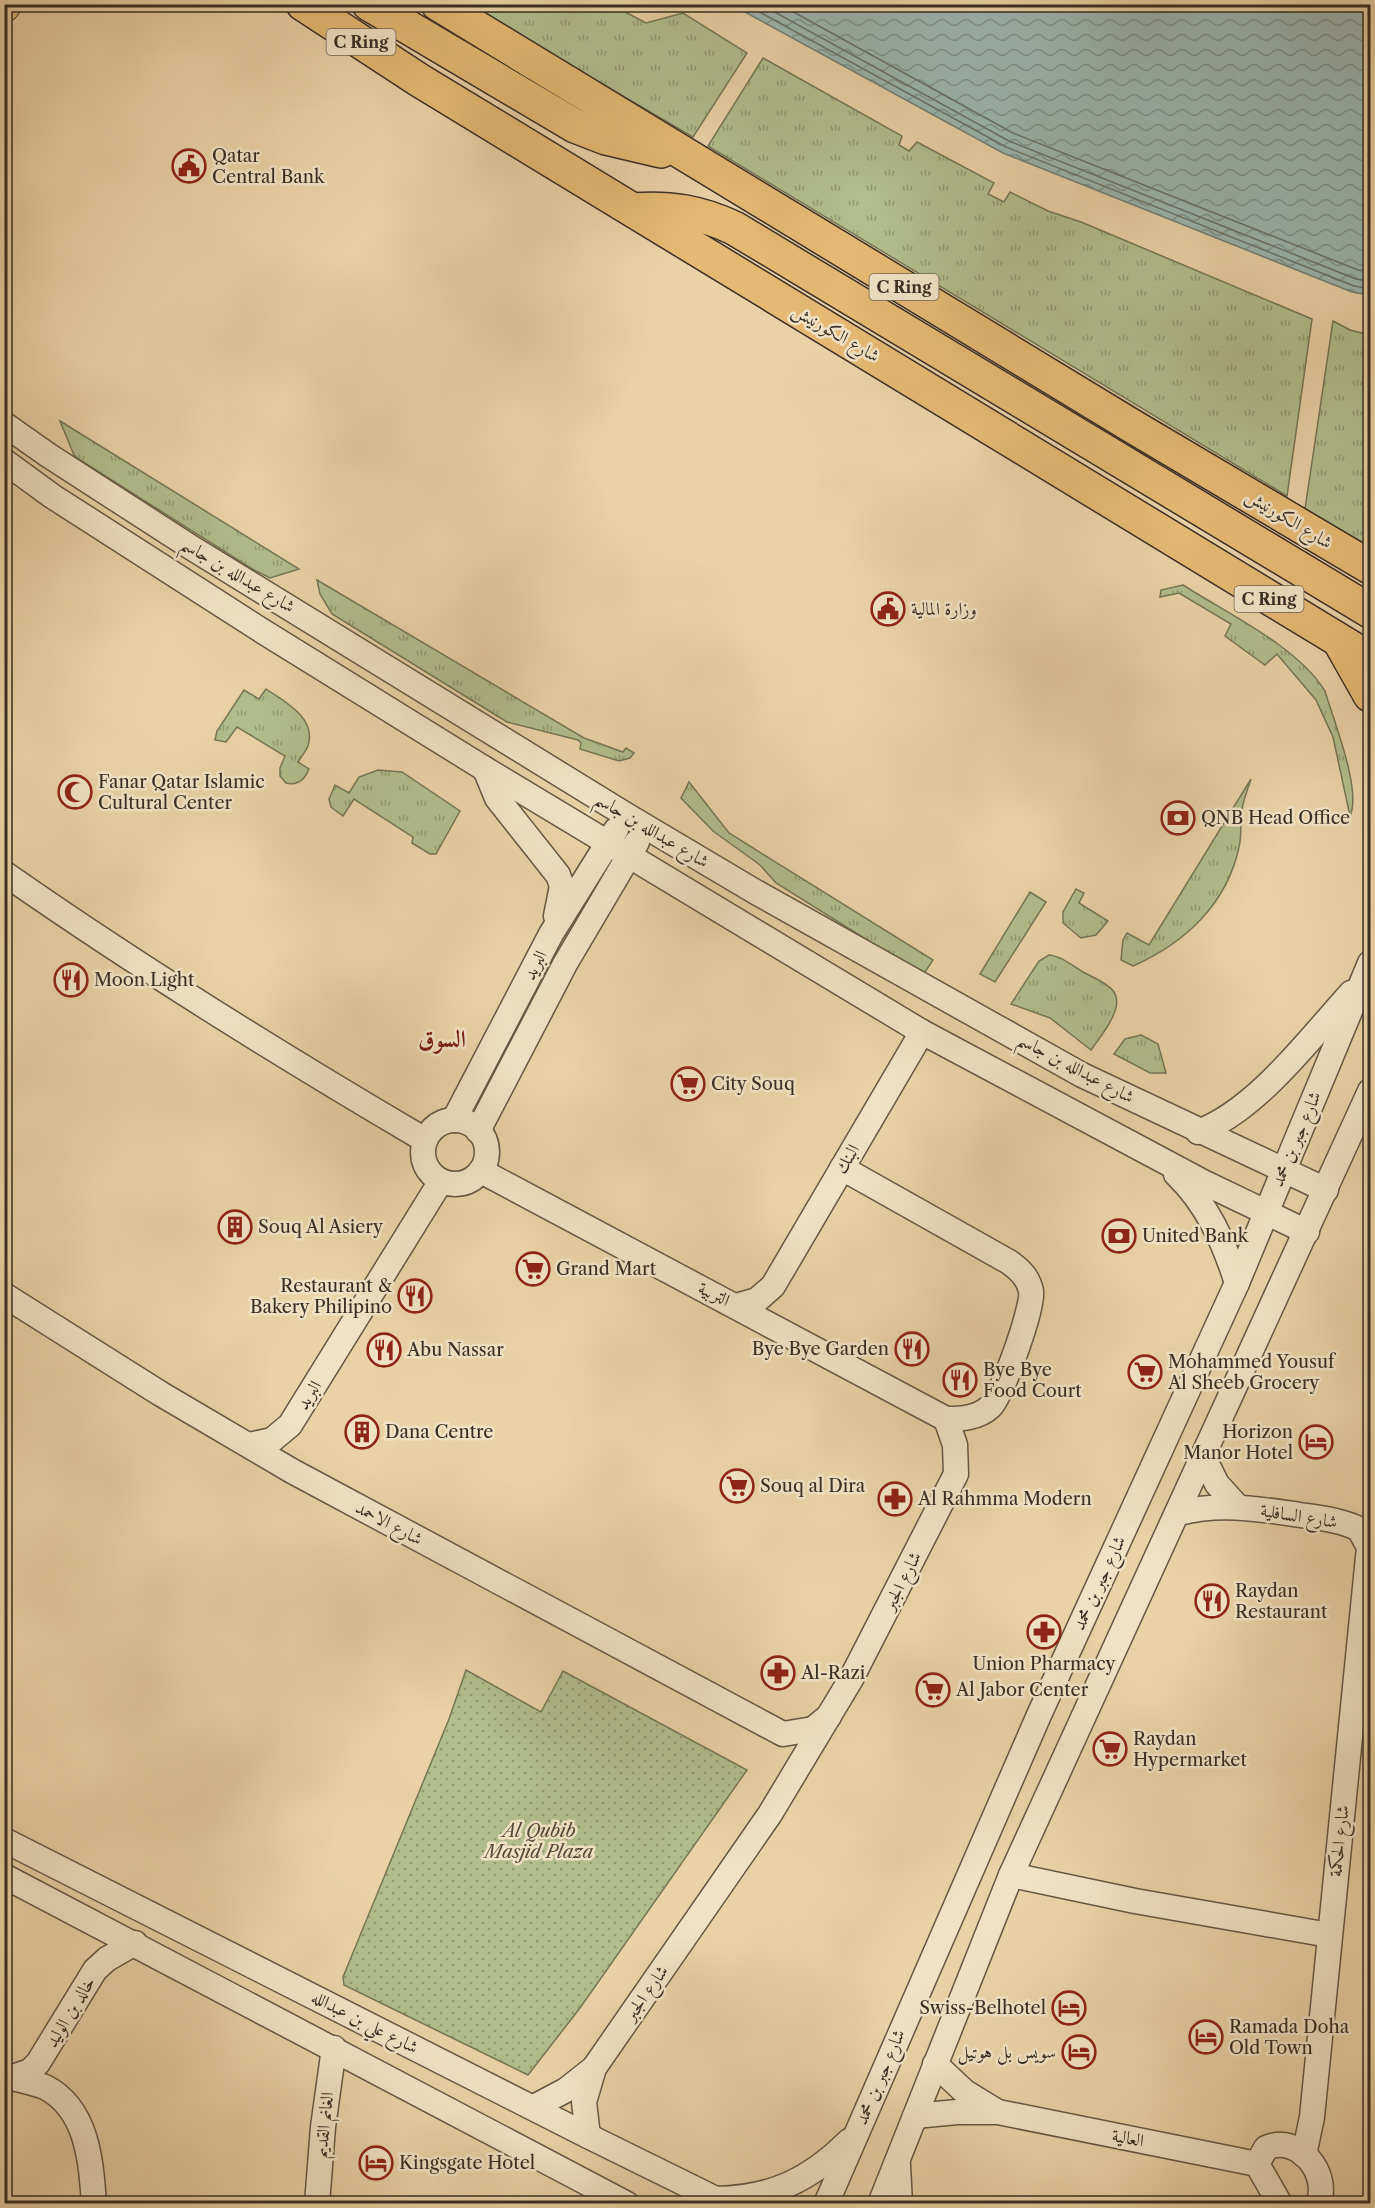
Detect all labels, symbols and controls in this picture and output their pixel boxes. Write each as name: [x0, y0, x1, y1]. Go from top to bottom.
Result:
road number: C Ring: [326, 29, 395, 55]
place label: Qatar Central Bank: [212, 145, 326, 188]
public building icon: Qatar Central Bank: [171, 148, 207, 184]
road number: C Ring: [870, 274, 938, 300]
street label: شارع الكورنيش: [786, 299, 884, 370]
street label: شارع الكورنيش: [1240, 485, 1336, 557]
street label: شارع عبدالله بن جاسم: [173, 532, 299, 624]
road number: C Ring: [1234, 586, 1304, 612]
public building icon: وزارة المالية: [870, 591, 906, 627]
place label: وزارة المالية: [911, 598, 977, 620]
place label: Fanar Qatar Islamic Cultural Center: [98, 771, 265, 814]
mosque icon: Fanar Qatar Islamic Cultural Center: [57, 774, 93, 810]
street label: شارع عبدالله بن جاسم: [587, 787, 713, 879]
bank icon: QNB Head Office: [1160, 800, 1196, 836]
place label: QNB Head Office: [1201, 807, 1350, 829]
street label: البريد: [518, 946, 552, 983]
restaurant icon: Moon Light: [53, 962, 89, 998]
place label: Moon Light: [94, 969, 195, 991]
district label: السوق: [418, 1024, 466, 1054]
street label: شارع عبدالله بن جاسم: [1011, 1028, 1138, 1114]
supermarket icon: City Souq: [670, 1066, 706, 1102]
place label: City Souq: [711, 1073, 795, 1095]
street label: شارع جبر بن محمد: [1266, 1088, 1330, 1192]
street label: البنك: [830, 1140, 864, 1178]
building icon: Souq Al Asiery: [217, 1209, 253, 1245]
place label: Souq Al Asiery: [258, 1216, 384, 1238]
bank icon: United Bank: [1101, 1218, 1137, 1254]
place label: United Bank: [1142, 1225, 1250, 1247]
supermarket icon: Grand Mart: [515, 1251, 551, 1287]
place label: Grand Mart: [556, 1258, 657, 1280]
place label: Restaurant & Bakery Philipino: [250, 1275, 392, 1318]
street label: التربية: [694, 1277, 734, 1311]
restaurant icon: Restaurant & Bakery Philipino: [397, 1278, 433, 1314]
restaurant icon: Bye Bye Garden: [894, 1331, 930, 1367]
restaurant icon: Abu Nassar: [366, 1332, 402, 1368]
place label: Bye Bye Garden: [752, 1338, 889, 1360]
place label: Abu Nassar: [406, 1339, 504, 1361]
place label: Mohammed Yousuf Al Sheeb Grocery: [1167, 1351, 1337, 1394]
supermarket icon: Mohammed Yousuf Al Sheeb Grocery: [1127, 1354, 1163, 1390]
place label: Bye Bye Food Court: [983, 1359, 1082, 1402]
restaurant icon: Bye Bye Food Court: [942, 1362, 978, 1398]
street label: البريد: [292, 1376, 326, 1414]
building icon: Dana Centre: [344, 1414, 380, 1450]
place label: Dana Centre: [385, 1421, 493, 1443]
place label: Horizon Manor Hotel: [1183, 1421, 1293, 1464]
hotel icon: Horizon Manor Hotel: [1298, 1424, 1334, 1460]
supermarket icon: Souq al Dira: [719, 1468, 755, 1504]
place label: Souq al Dira: [760, 1475, 866, 1497]
pharmacy icon: Al Rahmma Modern: [877, 1481, 913, 1517]
place label: Al Rahmma Modern: [917, 1488, 1092, 1510]
street label: شارع الاحمد: [350, 1496, 426, 1553]
street label: شارع السافلية: [1258, 1499, 1339, 1537]
street label: شارع جبر بن محمد: [1068, 1532, 1134, 1635]
street label: شارع الجبر: [877, 1548, 930, 1618]
place label: Raydan Restaurant: [1235, 1580, 1328, 1623]
restaurant icon: Raydan Restaurant: [1194, 1583, 1230, 1619]
pharmacy icon: Union Pharmacy: [1026, 1614, 1062, 1650]
place label: Union Pharmacy: [973, 1653, 1116, 1675]
pharmacy icon: Al-Razi: [760, 1655, 796, 1691]
place label: Al-Razi: [800, 1662, 866, 1684]
supermarket icon: Al Jabor Center: [915, 1672, 951, 1708]
place label: Al Jabor Center: [955, 1679, 1089, 1701]
place label: Raydan Hypermarket: [1133, 1728, 1247, 1771]
supermarket icon: Raydan Hypermarket: [1092, 1731, 1128, 1767]
street label: شارع الحكمة: [1324, 1804, 1358, 1878]
park label: Al Qubib Masjid Plaza: [483, 1820, 593, 1863]
street label: شارع الجبر: [618, 1961, 676, 2029]
street label: خالد بن الوليد: [40, 1973, 100, 2051]
street label: شارع علي بن عبدالله: [305, 1986, 422, 2064]
hotel icon: Swiss-Belhotel: [1051, 1990, 1087, 2026]
place label: Swiss-Belhotel: [919, 1997, 1046, 2019]
place label: Ramada Doha Old Town: [1229, 2016, 1350, 2059]
hotel icon: Ramada Doha Old Town: [1188, 2019, 1224, 2055]
street label: شارع جبر بن محمد: [850, 2026, 914, 2130]
hotel icon: سويس بل هوتيل: [1061, 2034, 1097, 2070]
place label: سويس بل هوتيل: [958, 2041, 1056, 2065]
street label: الغانم القديم: [310, 2091, 343, 2160]
street label: العالية: [1110, 2124, 1146, 2152]
hotel icon: Kingsgate Hotel: [358, 2145, 394, 2181]
place label: Kingsgate Hotel: [399, 2152, 535, 2174]

